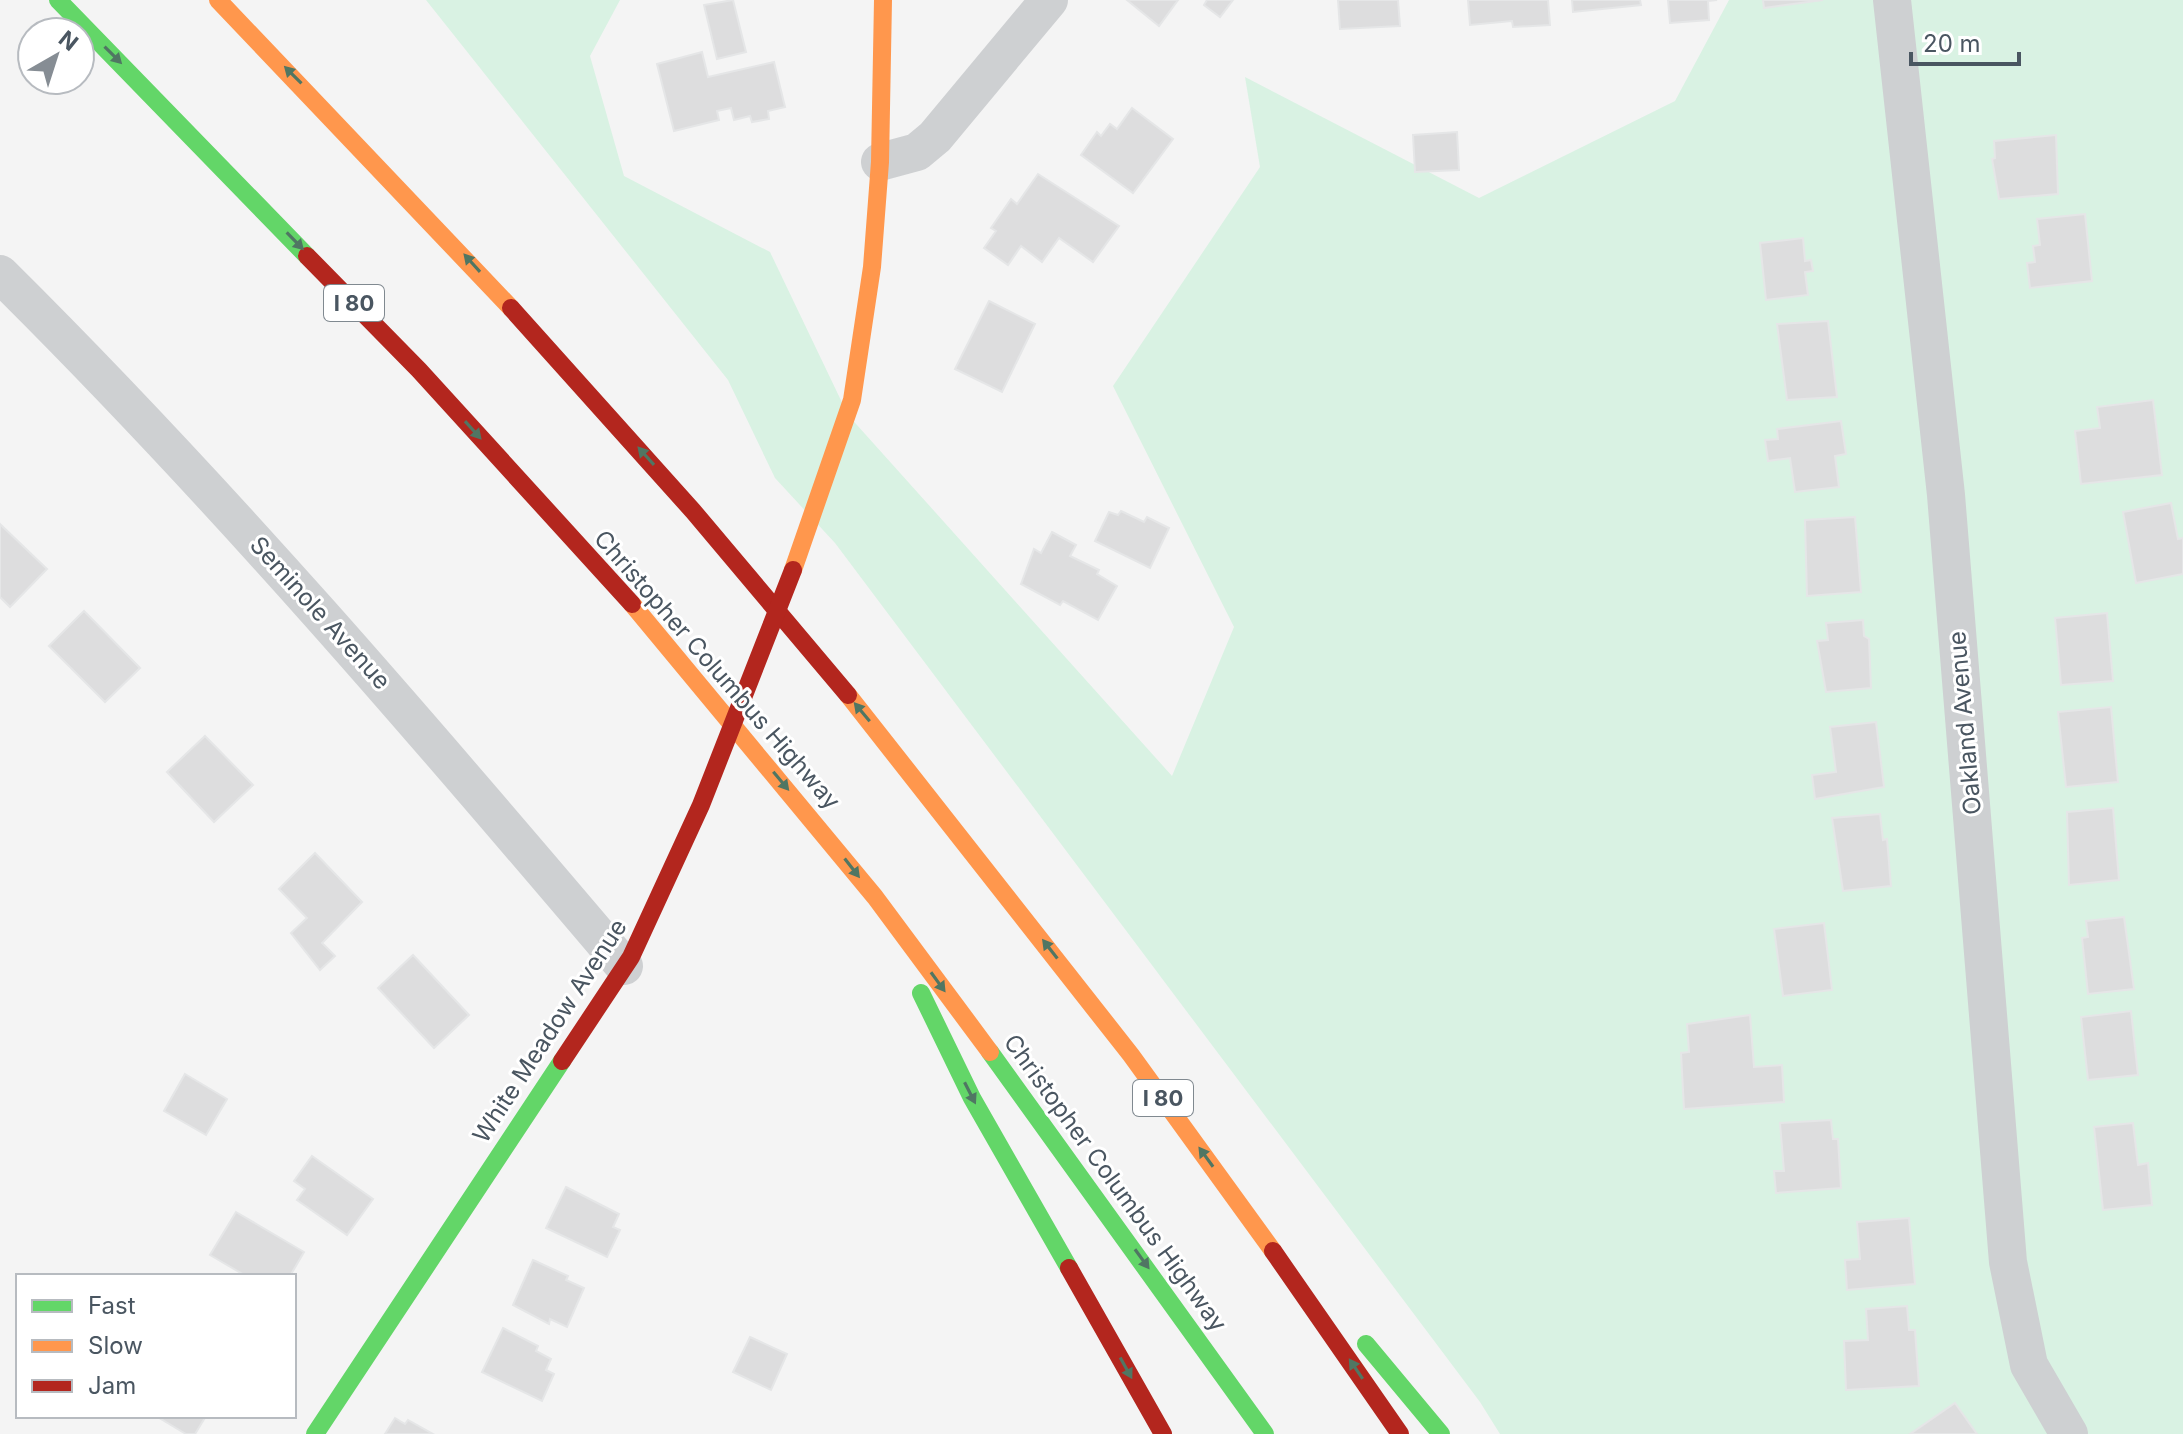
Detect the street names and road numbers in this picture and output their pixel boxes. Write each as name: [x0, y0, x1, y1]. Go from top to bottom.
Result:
road number: I 80: [324, 285, 384, 321]
street label: Christopher Columbus Highway: [588, 524, 847, 815]
street label: Seminole Avenue: [244, 530, 397, 695]
street label: Oakland Avenue: [1942, 630, 1987, 816]
street label: White Meadow Avenue: [466, 913, 633, 1148]
street label: Christopher Columbus Highway: [998, 1028, 1233, 1337]
road number: I 80: [1133, 1080, 1193, 1116]

